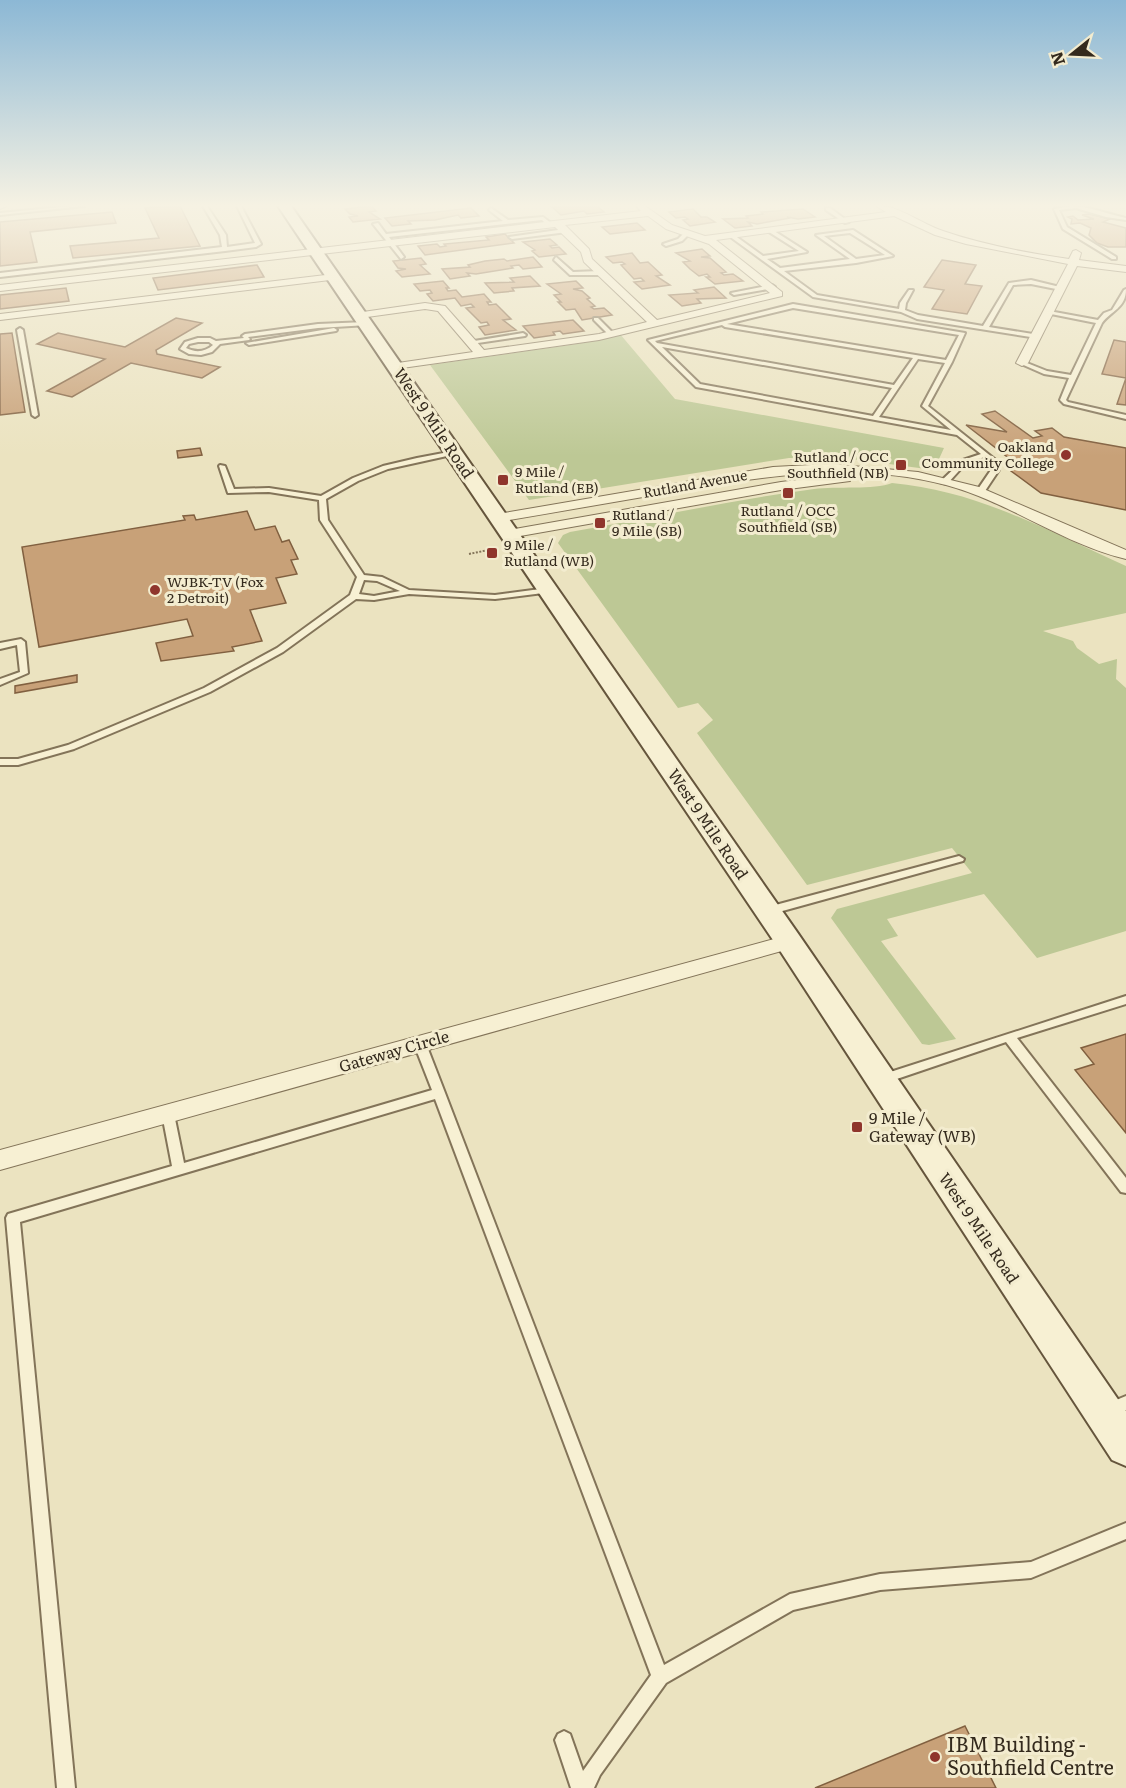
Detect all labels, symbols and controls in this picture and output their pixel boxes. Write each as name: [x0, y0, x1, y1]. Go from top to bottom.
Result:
north arrow: [1042, 24, 1102, 84]
text: N: [1043, 49, 1070, 69]
street label: West 9 Mile Road: [389, 362, 481, 483]
place label: Oakland Community College: [922, 436, 1054, 472]
place label: Rutland / OCC Southfield (NB): [787, 446, 889, 482]
marker: Oakland Community College: [1059, 448, 1073, 462]
marker: Rutland / OCC Southfield (NB): [894, 458, 908, 472]
place label: 9 Mile / Rutland (EB): [515, 461, 599, 497]
street label: Rutland Avenue: [641, 464, 748, 502]
marker: 9 Mile / Rutland (EB): [496, 473, 510, 487]
marker: Rutland / OCC Southfield (SB): [781, 486, 795, 500]
place label: Rutland / OCC Southfield (SB): [739, 500, 837, 536]
place label: Rutland / 9 Mile (SB): [612, 504, 682, 540]
marker: Rutland / 9 Mile (SB): [593, 516, 607, 530]
place label: 9 Mile / Rutland (WB): [504, 534, 594, 570]
marker: 9 Mile / Rutland (WB): [485, 546, 499, 560]
place label: WJBK-TV (Fox 2 Detroit): [167, 571, 264, 607]
marker: WJBK-TV (Fox 2 Detroit): [148, 583, 162, 597]
street label: West 9 Mile Road: [663, 763, 755, 884]
street label: Gateway Circle: [336, 1023, 452, 1077]
place label: 9 Mile / Gateway (WB): [869, 1105, 976, 1147]
marker: 9 Mile / Gateway (WB): [850, 1120, 864, 1134]
street label: West 9 Mile Road: [934, 1167, 1026, 1288]
place label: IBM Building - Southfield Centre: [947, 1728, 1114, 1781]
marker: IBM Building - Southfield Centre: [928, 1750, 942, 1764]

